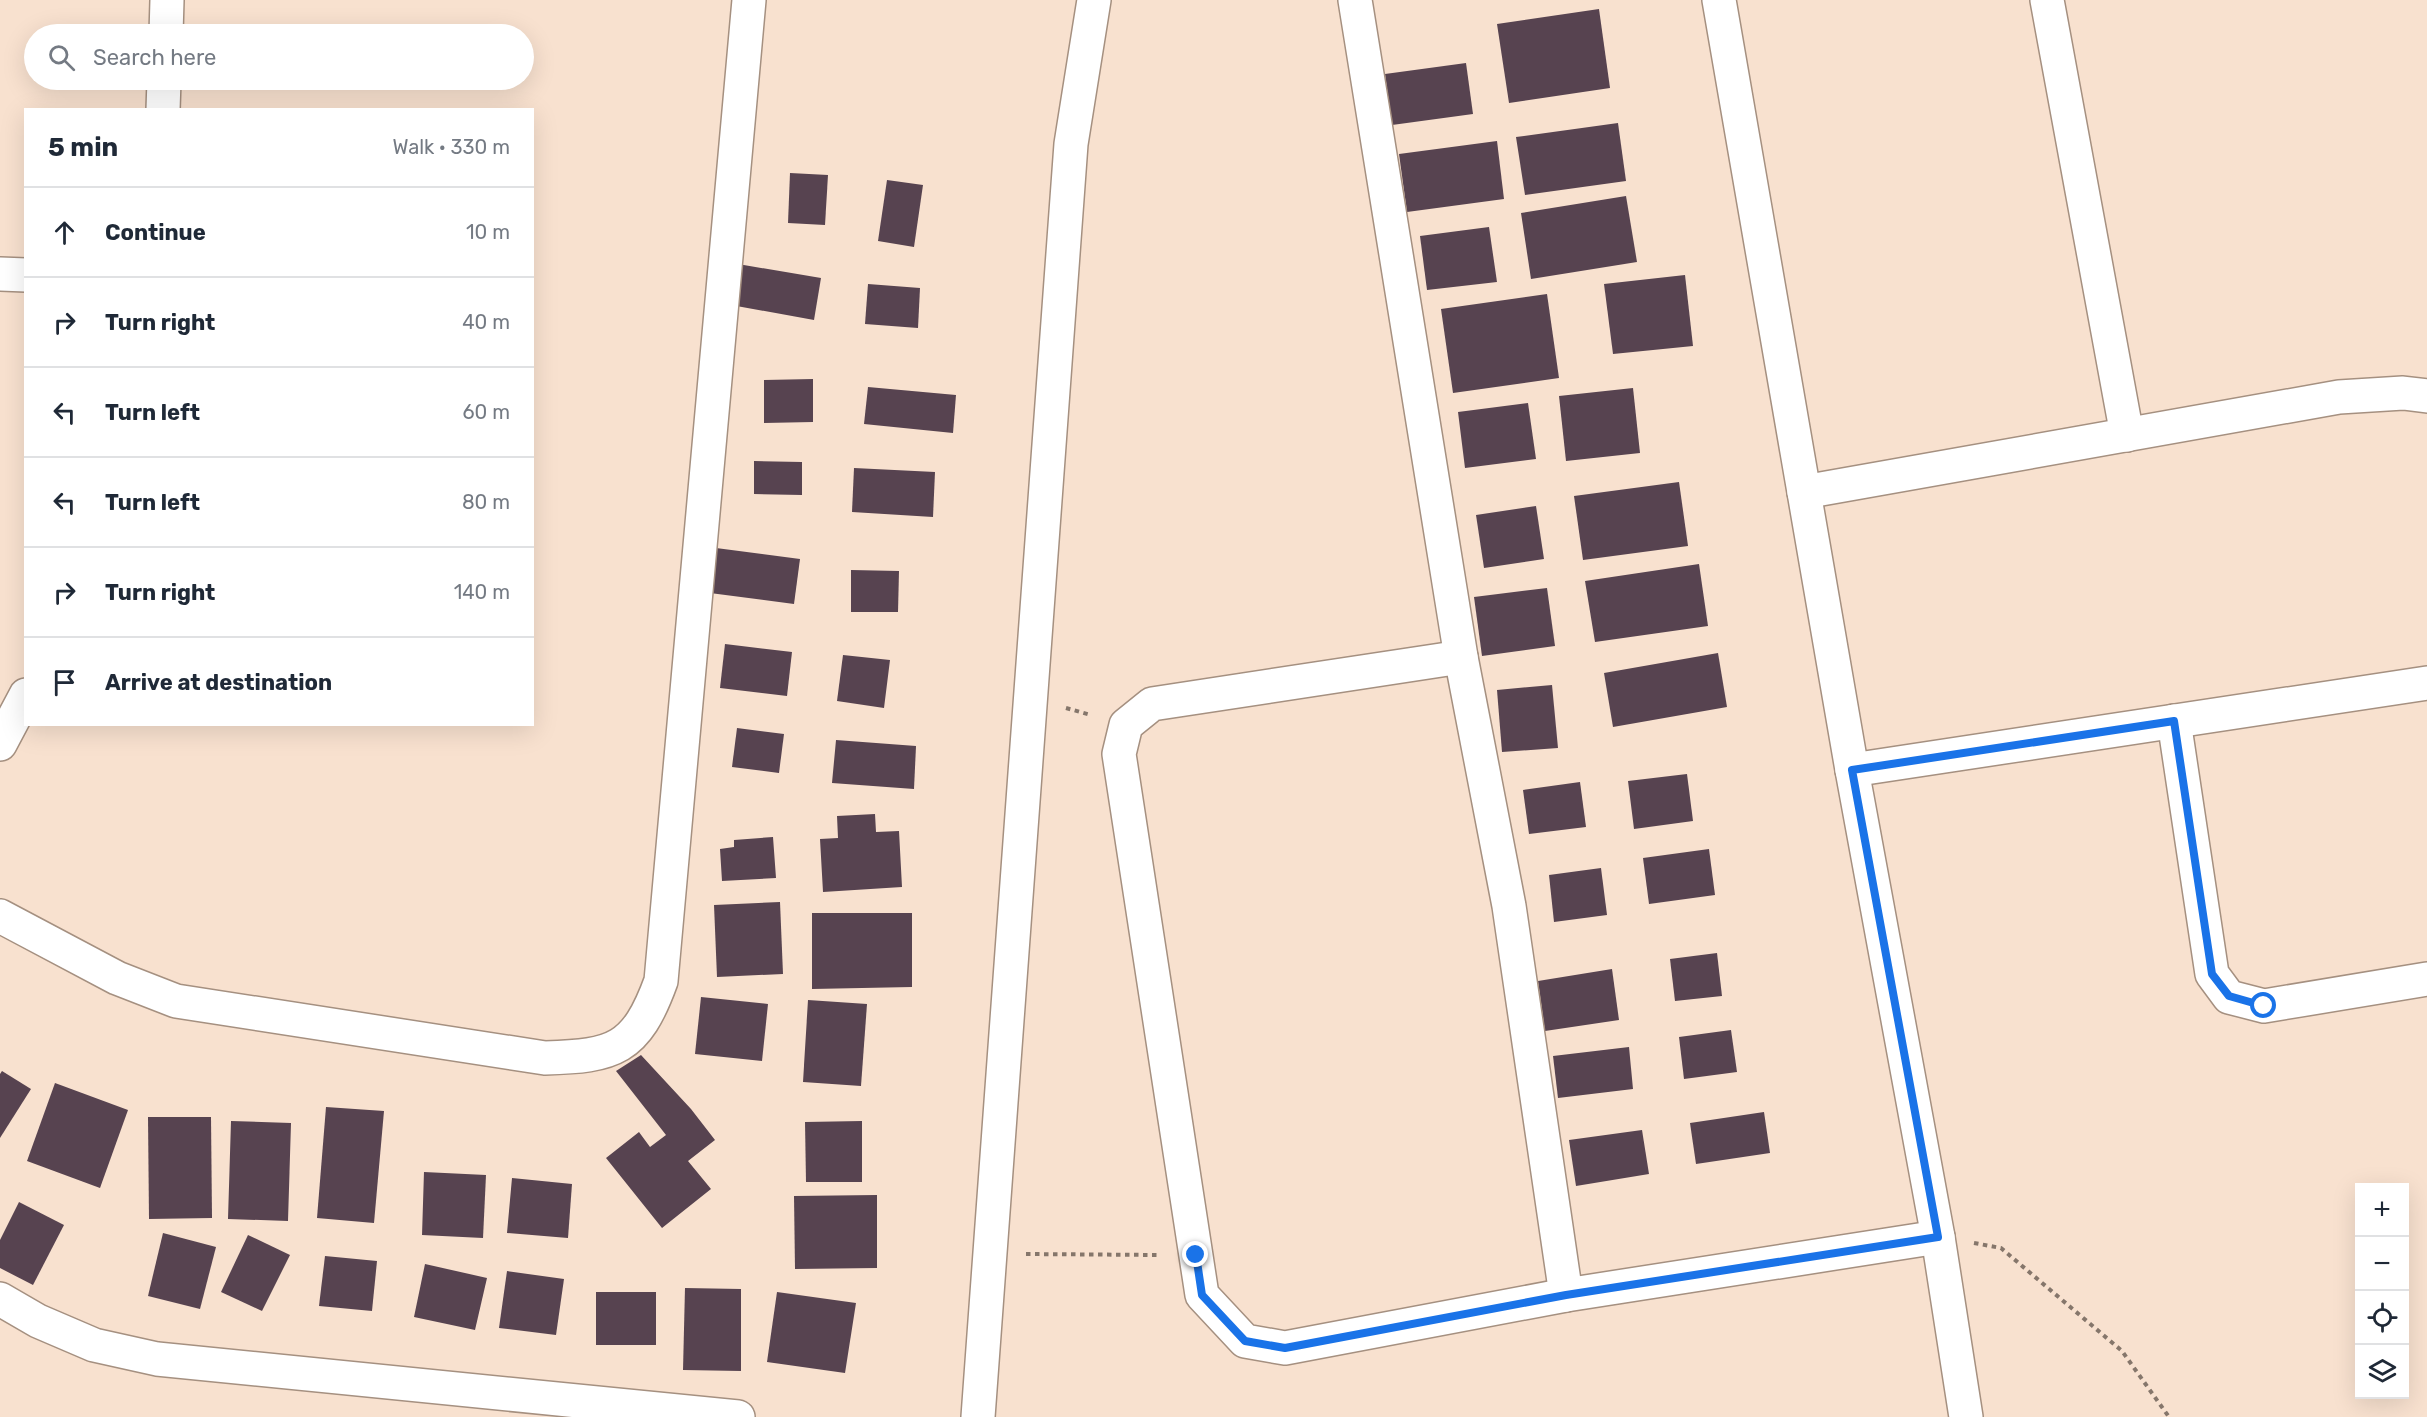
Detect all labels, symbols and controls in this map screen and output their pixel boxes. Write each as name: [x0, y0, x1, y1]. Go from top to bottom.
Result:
search box: [24, 24, 534, 90]
icon: search: [45, 41, 78, 74]
text: Search here: [93, 44, 216, 71]
text: 5 min: [48, 132, 118, 163]
text: Walk · 330 m: [393, 135, 510, 159]
icon: ahead: [48, 216, 81, 249]
text: Continue: [105, 219, 206, 246]
text: 10 m: [466, 220, 510, 244]
icon: right: [48, 306, 81, 339]
text: Turn right: [105, 309, 215, 336]
text: 40 m: [462, 310, 510, 334]
icon: left: [48, 396, 81, 429]
text: Turn left: [105, 399, 200, 426]
text: 60 m: [463, 400, 510, 424]
icon: left: [48, 486, 81, 519]
text: Turn left: [105, 489, 200, 516]
text: 80 m: [462, 490, 510, 514]
icon: right: [48, 576, 81, 609]
text: Turn right: [105, 579, 215, 606]
text: 140 m: [454, 580, 510, 604]
icon: arrive: [48, 666, 81, 699]
text: Arrive at destination: [105, 669, 332, 696]
route start: [2250, 992, 2276, 1018]
map controls: [2355, 1183, 2409, 1399]
button: +: [2355, 1183, 2409, 1237]
button: −: [2355, 1237, 2409, 1291]
route end: [1182, 1241, 1208, 1267]
button: locate: [2355, 1291, 2409, 1345]
button: layers: [2355, 1345, 2409, 1399]

